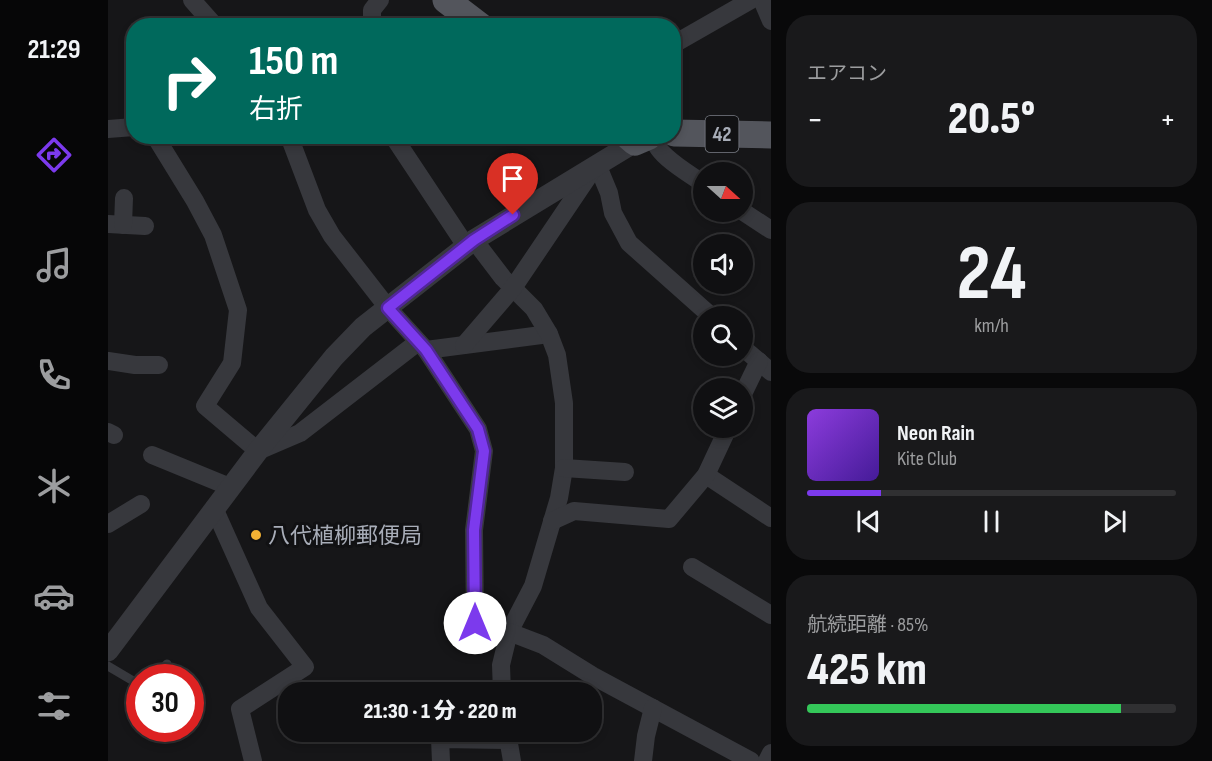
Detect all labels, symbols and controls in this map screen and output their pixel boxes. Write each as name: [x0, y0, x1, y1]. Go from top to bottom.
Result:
text: 21:29: [27, 34, 81, 66]
text: 150 m: [249, 36, 338, 87]
icon: right: [150, 42, 228, 120]
text: エアコン: [807, 62, 887, 86]
text: 20.5°: [948, 92, 1035, 147]
text: 右折: [249, 94, 303, 126]
text: −: [807, 100, 823, 140]
text: +: [1160, 100, 1176, 140]
road number: 42: [706, 116, 738, 152]
icon: directions: [33, 134, 75, 176]
pin: [487, 153, 538, 215]
icon: arrive: [496, 162, 529, 195]
north arrow: [693, 162, 753, 222]
map controls: [693, 162, 753, 438]
text: 24: [956, 228, 1027, 321]
button: sound: [693, 234, 753, 294]
icon: music: [33, 244, 75, 286]
button: search: [693, 306, 753, 366]
text: km/h: [974, 314, 1009, 338]
icon: phone: [33, 354, 75, 396]
button: layers: [693, 378, 753, 438]
text: Neon Rain: [897, 420, 975, 447]
text: Kite Club: [897, 447, 957, 471]
icon: climate: [33, 465, 75, 507]
icon: previous: [852, 505, 885, 538]
icon: pause: [975, 505, 1008, 538]
icon: next: [1098, 505, 1131, 538]
place label: 八代植柳郵便局: [268, 523, 422, 550]
marker: 八代植柳郵便局: [249, 528, 263, 542]
icon: car: [33, 575, 75, 617]
position arrow: [443, 591, 507, 655]
text: 航続距離 · 85%: [807, 613, 929, 637]
text: 425 km: [807, 643, 927, 698]
speed limit sign: 30: [126, 664, 204, 742]
icon: filters: [33, 685, 75, 727]
text: 21:30 · 1 分 · 220 m: [363, 698, 517, 725]

